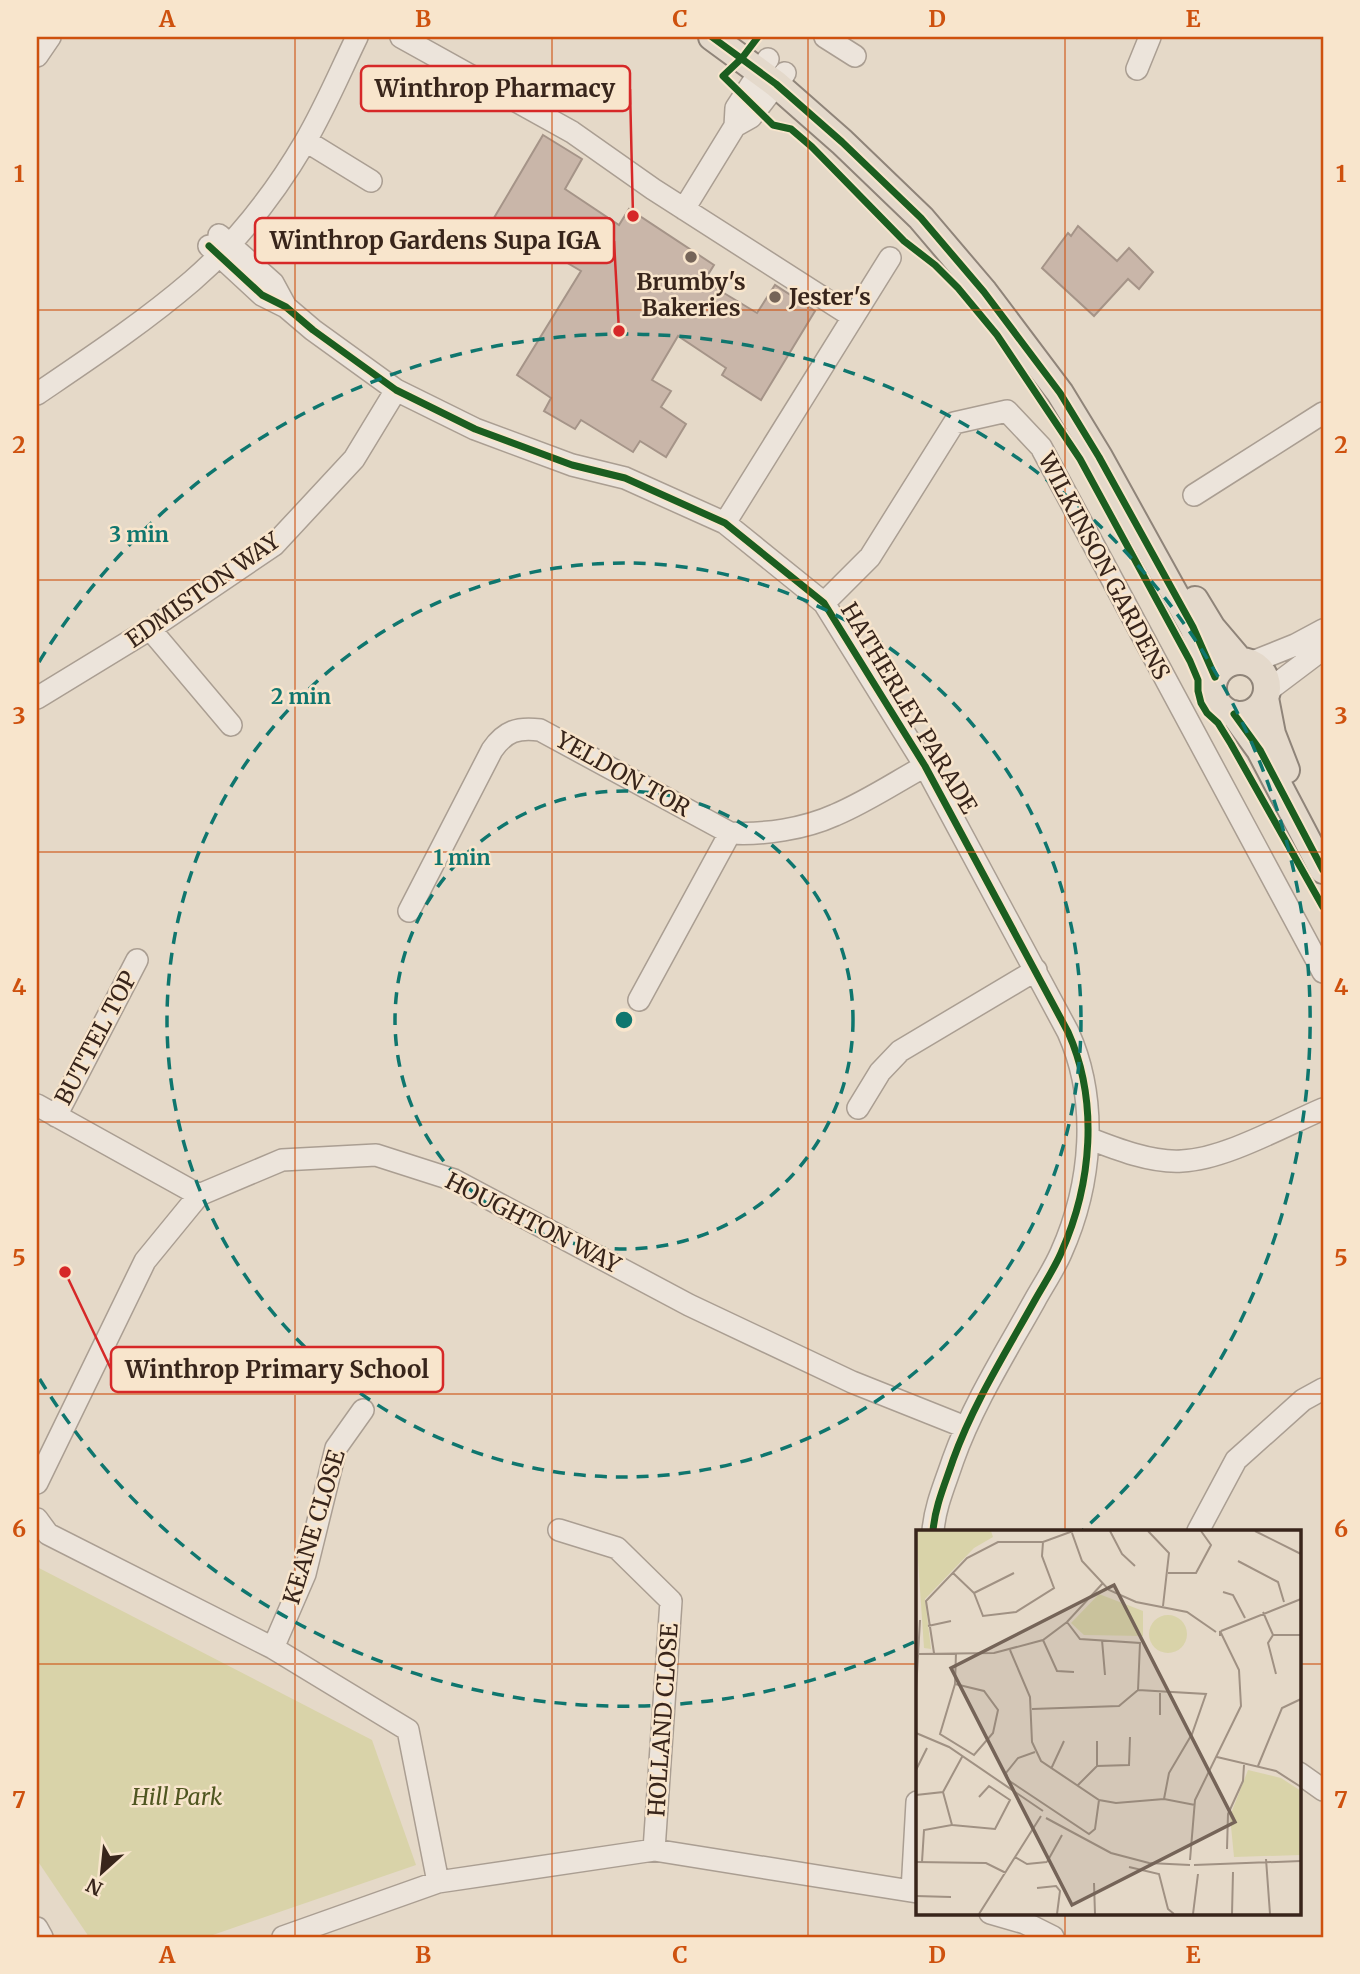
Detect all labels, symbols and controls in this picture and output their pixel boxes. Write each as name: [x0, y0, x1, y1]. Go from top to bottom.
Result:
text: A: [158, 4, 176, 33]
text: B: [415, 4, 431, 33]
text: C: [672, 4, 688, 33]
text: D: [928, 4, 946, 33]
text: E: [1185, 4, 1201, 33]
callout: Winthrop Pharmacy: [361, 66, 630, 111]
text: Winthrop Pharmacy: [374, 73, 616, 104]
text: 1: [14, 159, 25, 188]
text: 1: [1336, 159, 1347, 188]
callout: Winthrop Gardens Supa IGA: [255, 218, 614, 263]
text: Winthrop Gardens Supa IGA: [269, 225, 601, 256]
marker: Brumby's Bakeries: [683, 249, 699, 265]
place label: Brumby's Bakeries: [636, 267, 746, 322]
place label: Jester's: [788, 282, 871, 311]
marker: Jester's: [767, 289, 783, 305]
text: 2: [12, 430, 26, 459]
text: 2: [1334, 430, 1348, 459]
street label: WILKINSON GARDENS: [1032, 446, 1177, 684]
text: 3 min: [109, 521, 169, 548]
street label: EDMISTON WAY: [120, 525, 286, 654]
street label: HATHERLEY PARADE: [835, 597, 984, 819]
text: 2 min: [271, 683, 331, 710]
text: 3: [12, 701, 26, 730]
text: 3: [1334, 701, 1348, 730]
street label: YELDON TOR: [550, 724, 696, 823]
text: 1 min: [433, 844, 491, 871]
street label: BUTTEL TOP: [48, 966, 143, 1110]
text: 4: [12, 972, 27, 1001]
text: 4: [1334, 972, 1349, 1001]
centre of rings: [612, 1008, 636, 1032]
street label: HOUGHTON WAY: [441, 1166, 627, 1280]
text: 5: [12, 1243, 26, 1272]
text: 5: [1334, 1243, 1348, 1272]
callout: Winthrop Primary School: [111, 1347, 443, 1392]
text: Winthrop Primary School: [124, 1354, 429, 1385]
street label: KEANE CLOSE: [276, 1446, 351, 1608]
text: 6: [12, 1514, 26, 1543]
text: 6: [1334, 1514, 1348, 1543]
inset map: [916, 1530, 1300, 1914]
street label: HOLLAND CLOSE: [641, 1622, 684, 1818]
park label: Hill Park: [131, 1782, 223, 1811]
text: 7: [12, 1785, 26, 1814]
text: 7: [1334, 1785, 1348, 1814]
north arrow: [66, 1838, 136, 1908]
text: N: [82, 1873, 106, 1901]
text: A: [158, 1940, 176, 1969]
text: B: [415, 1940, 431, 1969]
text: C: [672, 1940, 688, 1969]
text: D: [928, 1940, 946, 1969]
text: E: [1185, 1940, 1201, 1969]

